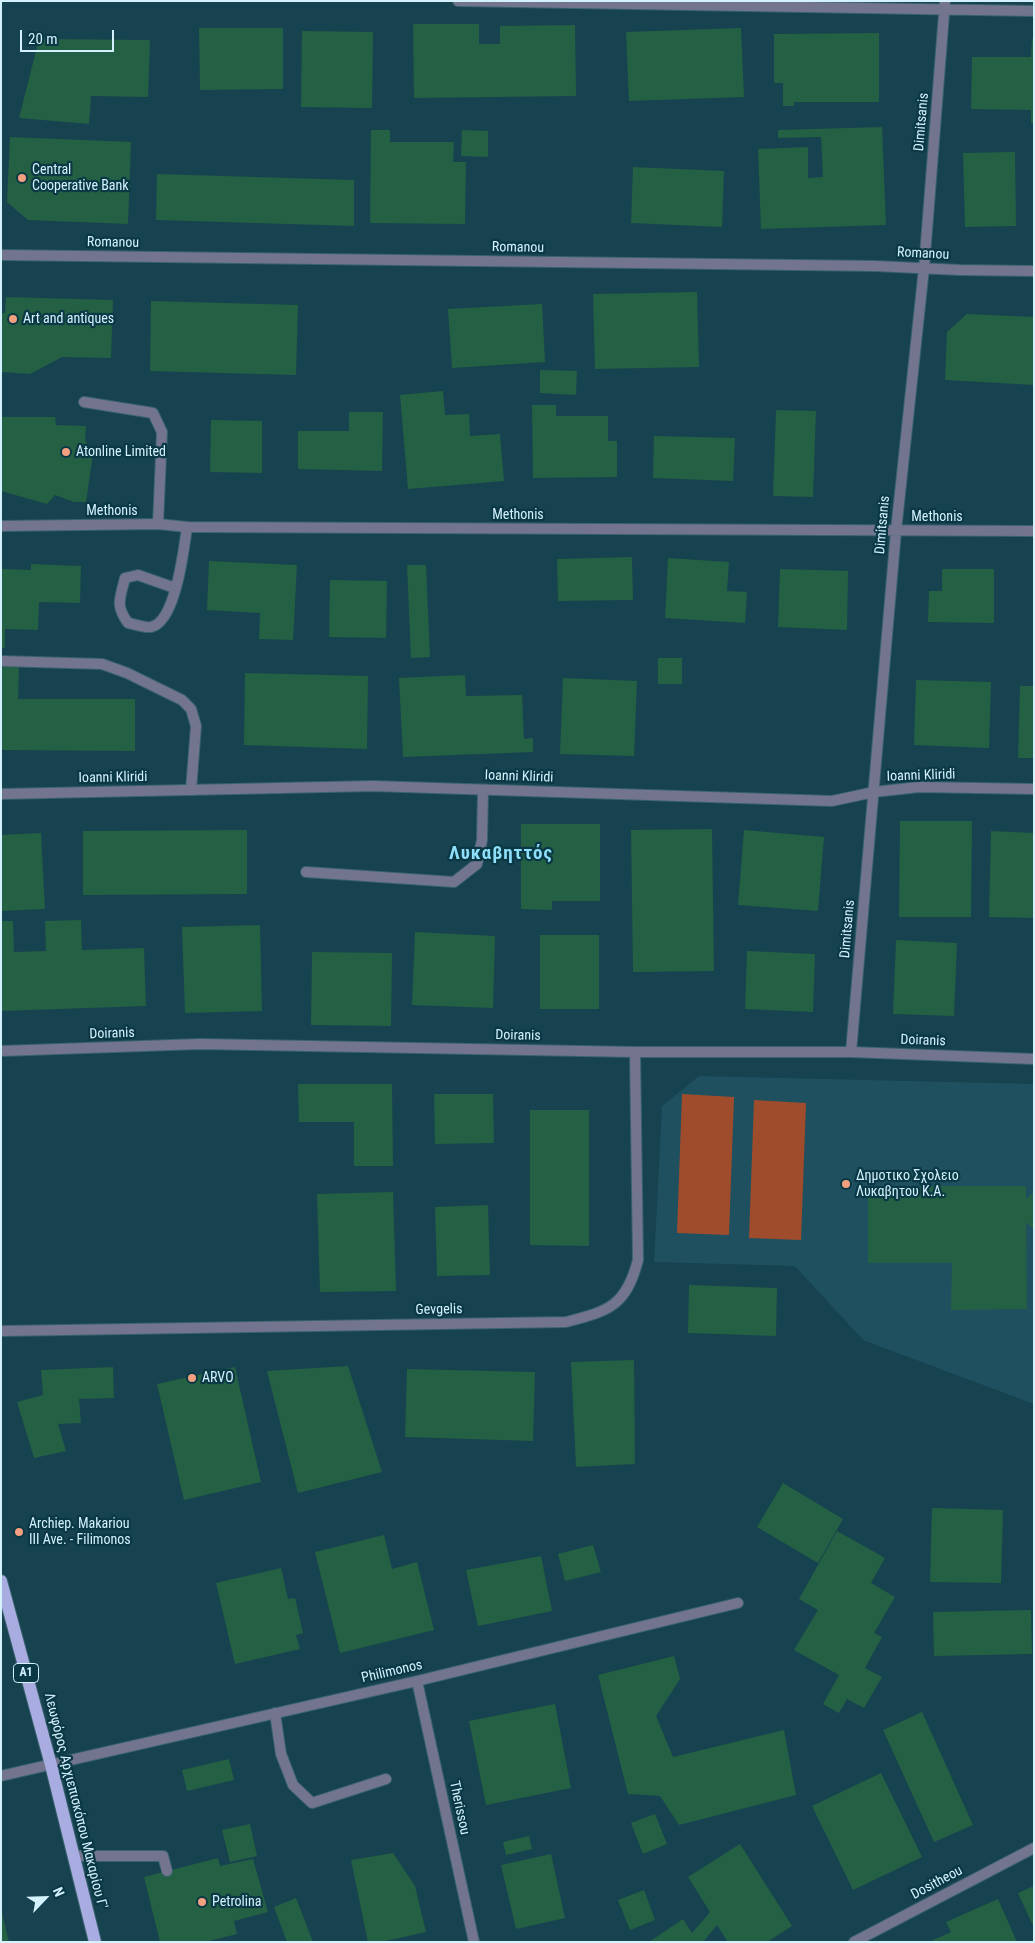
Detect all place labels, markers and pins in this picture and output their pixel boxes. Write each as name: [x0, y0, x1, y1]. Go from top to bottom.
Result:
place label: Central Cooperative Bank: [32, 162, 129, 194]
marker: Central Cooperative Bank: [16, 172, 28, 184]
place label: Art and antiques: [23, 311, 114, 327]
marker: Art and antiques: [7, 313, 19, 325]
place label: Atonline Limited: [76, 444, 166, 460]
marker: Atonline Limited: [60, 446, 72, 458]
place label: Δημοτικο Σχολειο Λυκαβητου Κ.Α.: [856, 1168, 959, 1200]
marker: Δημοτικο Σχολειο Λυκαβητου Κ.Α.: [840, 1178, 852, 1190]
place label: ARVO: [202, 1370, 234, 1386]
marker: ARVO: [186, 1372, 198, 1384]
place label: Archiep. Makariou III Ave. - Filimonos: [29, 1516, 131, 1548]
marker: Archiep. Makariou III Ave. - Filimonos: [13, 1526, 25, 1538]
place label: Petrolina: [212, 1894, 261, 1910]
marker: Petrolina: [196, 1896, 208, 1908]

